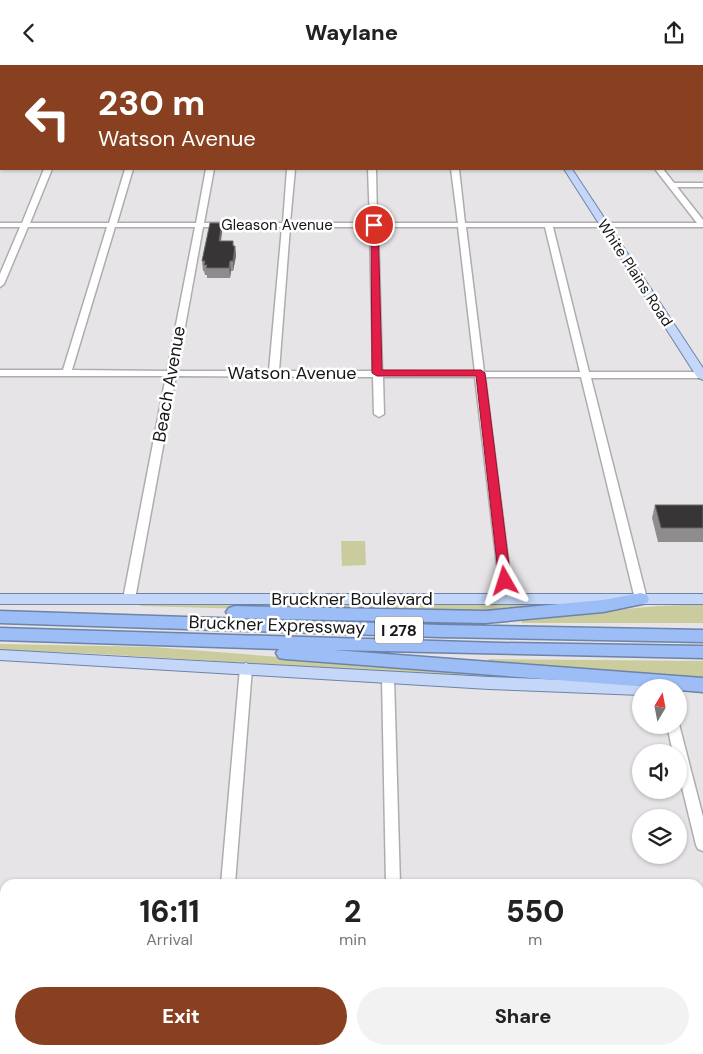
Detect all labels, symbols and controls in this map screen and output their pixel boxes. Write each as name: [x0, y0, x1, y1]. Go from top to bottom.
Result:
text: Waylane: [305, 18, 398, 47]
icon: back: [15, 19, 43, 47]
icon: share: [660, 19, 688, 47]
text: 230 m: [98, 80, 205, 126]
icon: left: [15, 85, 80, 150]
text: Watson Avenue: [98, 124, 256, 153]
pin: [353, 204, 395, 246]
icon: arrive: [360, 211, 388, 239]
street label: Gleason Avenue: [221, 215, 333, 235]
street label: White Plains Road: [593, 216, 677, 330]
street label: Beach Avenue: [147, 324, 191, 444]
street label: Watson Avenue: [227, 361, 357, 385]
position arrow: [478, 554, 530, 606]
street label: Bruckner Boulevard: [271, 587, 433, 611]
street label: Bruckner Expressway: [188, 610, 366, 640]
road number: I 278: [375, 617, 423, 643]
north arrow: [632, 679, 688, 734]
map controls: [632, 679, 687, 864]
button: sound: [632, 744, 687, 799]
button: layers: [632, 809, 687, 864]
text: 16:11: [140, 892, 200, 931]
text: 2: [344, 892, 361, 931]
text: 550: [506, 892, 564, 931]
text: Arrival: [146, 929, 193, 950]
text: min: [339, 929, 366, 950]
text: m: [528, 929, 542, 950]
button: Exit: [15, 987, 347, 1045]
button: Share: [357, 987, 689, 1045]

